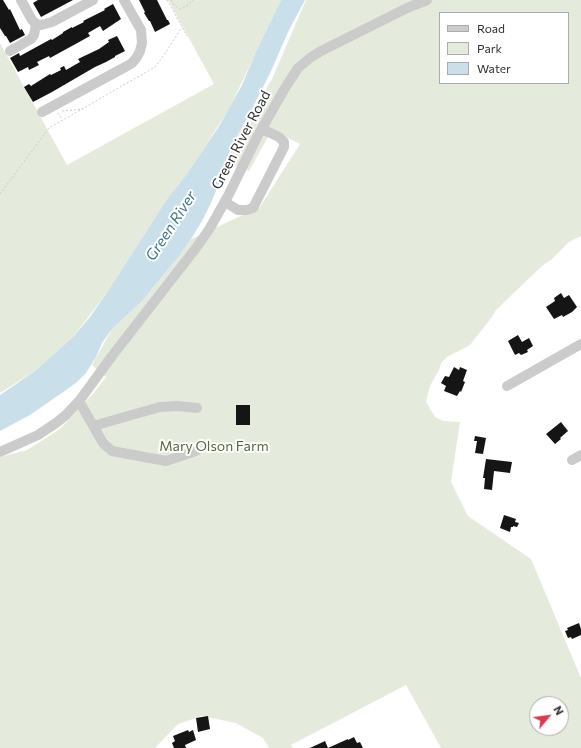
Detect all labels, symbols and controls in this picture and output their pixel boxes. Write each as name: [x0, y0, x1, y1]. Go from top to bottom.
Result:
legend: [439, 12, 569, 84]
text: Road: [477, 21, 505, 35]
text: Park: [477, 41, 502, 55]
text: Water: [477, 61, 511, 75]
street label: Green River Road: [208, 88, 274, 192]
water label: Green River: [142, 188, 200, 264]
park label: Mary Olson Farm: [159, 438, 269, 454]
north arrow: [529, 696, 569, 736]
text: N: [551, 704, 567, 717]

